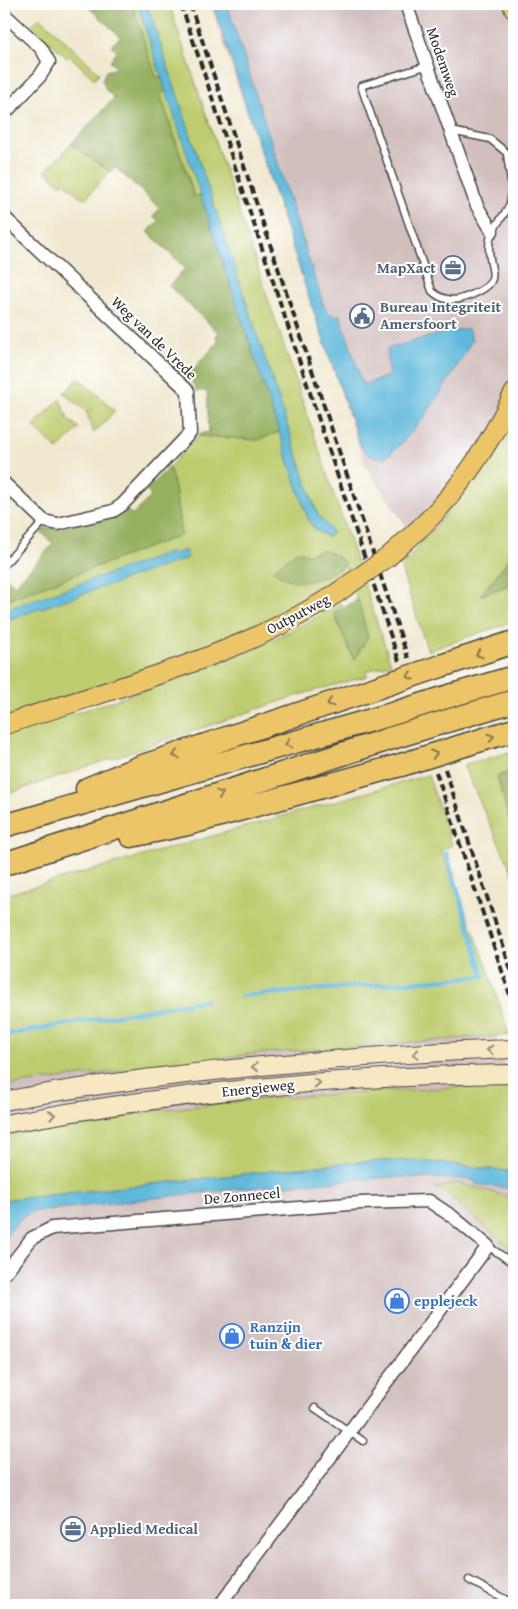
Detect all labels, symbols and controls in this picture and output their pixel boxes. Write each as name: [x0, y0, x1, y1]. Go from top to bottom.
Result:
street label: Modemweg: [422, 24, 465, 100]
office icon: MapXact: [440, 255, 466, 281]
place label: MapXact: [377, 257, 436, 278]
street label: Weg van de Vrede: [107, 291, 202, 384]
place label: Bureau Integriteit Amersfoort: [380, 296, 502, 334]
public building icon: Bureau Integriteit Amersfoort: [349, 303, 375, 329]
street label: Outputweg: [262, 588, 334, 639]
one-way arrow: [475, 648, 484, 658]
one-way arrow: [406, 671, 415, 681]
one-way arrow: [327, 697, 335, 707]
one-way arrow: [487, 732, 495, 742]
one-way arrow: [285, 738, 293, 748]
one-way arrow: [172, 749, 181, 759]
one-way arrow: [430, 750, 438, 760]
one-way arrow: [216, 789, 224, 799]
one-way arrow: [485, 1045, 493, 1055]
one-way arrow: [412, 1048, 420, 1059]
one-way arrow: [250, 1061, 258, 1072]
street label: Energieweg: [221, 1073, 296, 1102]
one-way arrow: [313, 1077, 321, 1088]
one-way arrow: [47, 1111, 56, 1121]
street label: De Zonnecel: [203, 1182, 281, 1209]
shop icon: epplejeck: [384, 1288, 410, 1314]
place label: epplejeck: [414, 1290, 478, 1311]
place label: Ranzijn tuin & dier: [250, 1316, 323, 1354]
shop icon: Ranzijn tuin & dier: [219, 1323, 245, 1349]
office icon: Applied Medical: [60, 1516, 86, 1542]
place label: Applied Medical: [90, 1518, 198, 1539]

